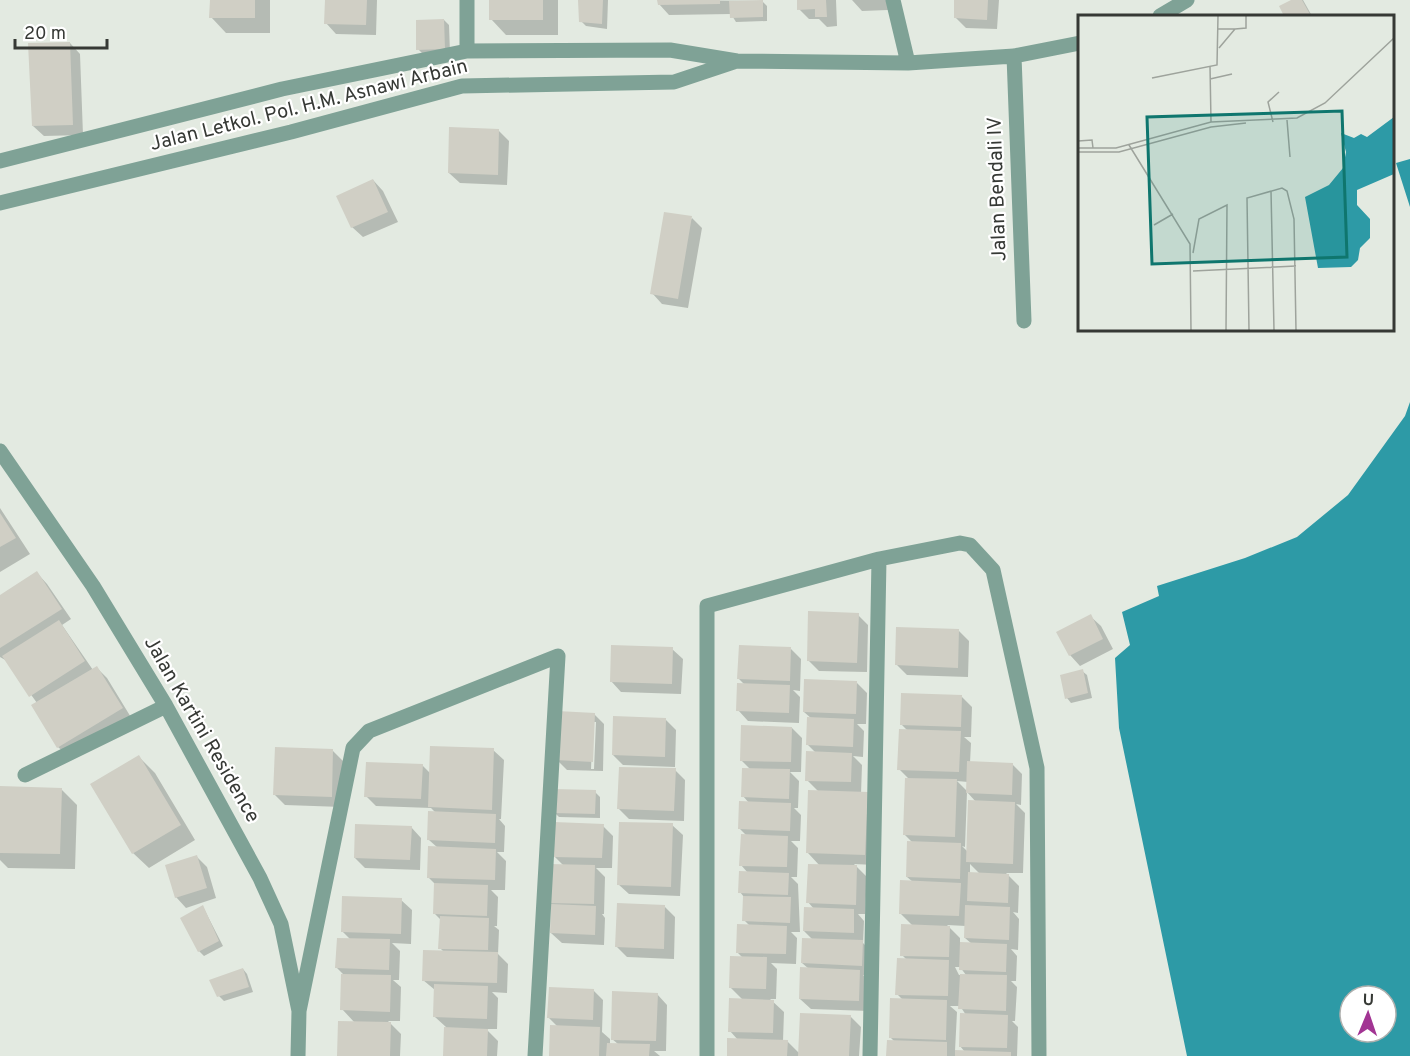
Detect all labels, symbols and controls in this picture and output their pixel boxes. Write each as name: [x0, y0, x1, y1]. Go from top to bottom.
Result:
scale bar: [15, 12, 106, 50]
inset map: [1078, 15, 1395, 332]
text: 20 m: [24, 23, 66, 46]
street label: Jalan Letkol. Pol. H.M. Asnawi Arbain: [147, 54, 471, 158]
street label: Jalan Bendali IV: [982, 116, 1014, 262]
street label: Jalan Kartini Residence: [137, 632, 265, 828]
north arrow: [1338, 984, 1398, 1044]
text: U: [1362, 991, 1375, 1011]

